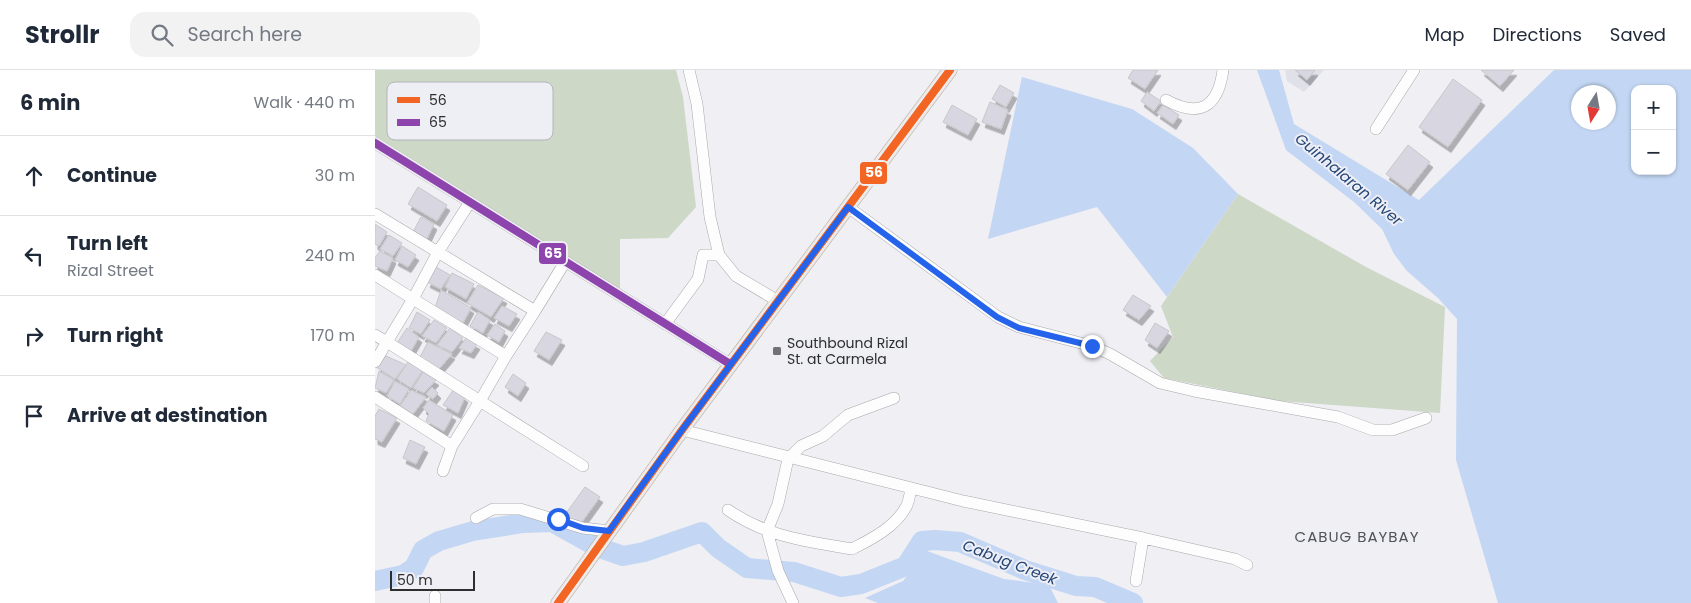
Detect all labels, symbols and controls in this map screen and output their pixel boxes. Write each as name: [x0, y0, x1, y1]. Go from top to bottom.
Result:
search box: [130, 12, 480, 57]
text: Strollr: [25, 18, 100, 51]
icon: search: [148, 21, 176, 49]
text: Search here: [188, 21, 302, 48]
text: Map: [1425, 22, 1464, 47]
text: Directions: [1492, 22, 1582, 47]
text: Saved: [1610, 22, 1666, 47]
legend: [387, 82, 553, 140]
north arrow: [1571, 85, 1616, 130]
map controls: [1631, 85, 1676, 175]
button: +: [1631, 85, 1676, 130]
text: 6 min: [20, 88, 80, 117]
text: 56: [429, 90, 447, 110]
text: Walk · 440 m: [254, 91, 355, 114]
text: 65: [429, 112, 447, 132]
water label: Guinhalaran River: [1291, 128, 1407, 230]
button: −: [1631, 130, 1676, 175]
line badge: 56: [859, 161, 888, 185]
icon: ahead: [20, 162, 48, 190]
text: Continue: [67, 162, 157, 189]
text: 56: [865, 162, 883, 182]
text: 30 m: [315, 164, 355, 187]
text: Turn left: [67, 230, 148, 257]
icon: left: [20, 242, 48, 270]
line badge: 65: [538, 242, 567, 265]
text: 65: [544, 243, 562, 263]
text: 240 m: [305, 244, 355, 267]
text: Rizal Street: [67, 259, 154, 282]
icon: right: [20, 322, 48, 350]
text: Turn right: [67, 322, 163, 349]
text: 170 m: [310, 324, 355, 347]
place label: Southbound Rizal St. at Carmela: [787, 333, 908, 369]
route end: [1081, 335, 1104, 358]
marker: Southbound Rizal St. at Carmela: [771, 345, 783, 357]
icon: arrive: [20, 402, 48, 430]
text: Arrive at destination: [67, 402, 268, 429]
route start: [547, 508, 570, 531]
district label: CABUG BAYBAY: [1295, 526, 1419, 547]
water label: Cabug Creek: [960, 534, 1061, 590]
scale bar: [390, 568, 475, 591]
text: 50 m: [397, 570, 433, 590]

